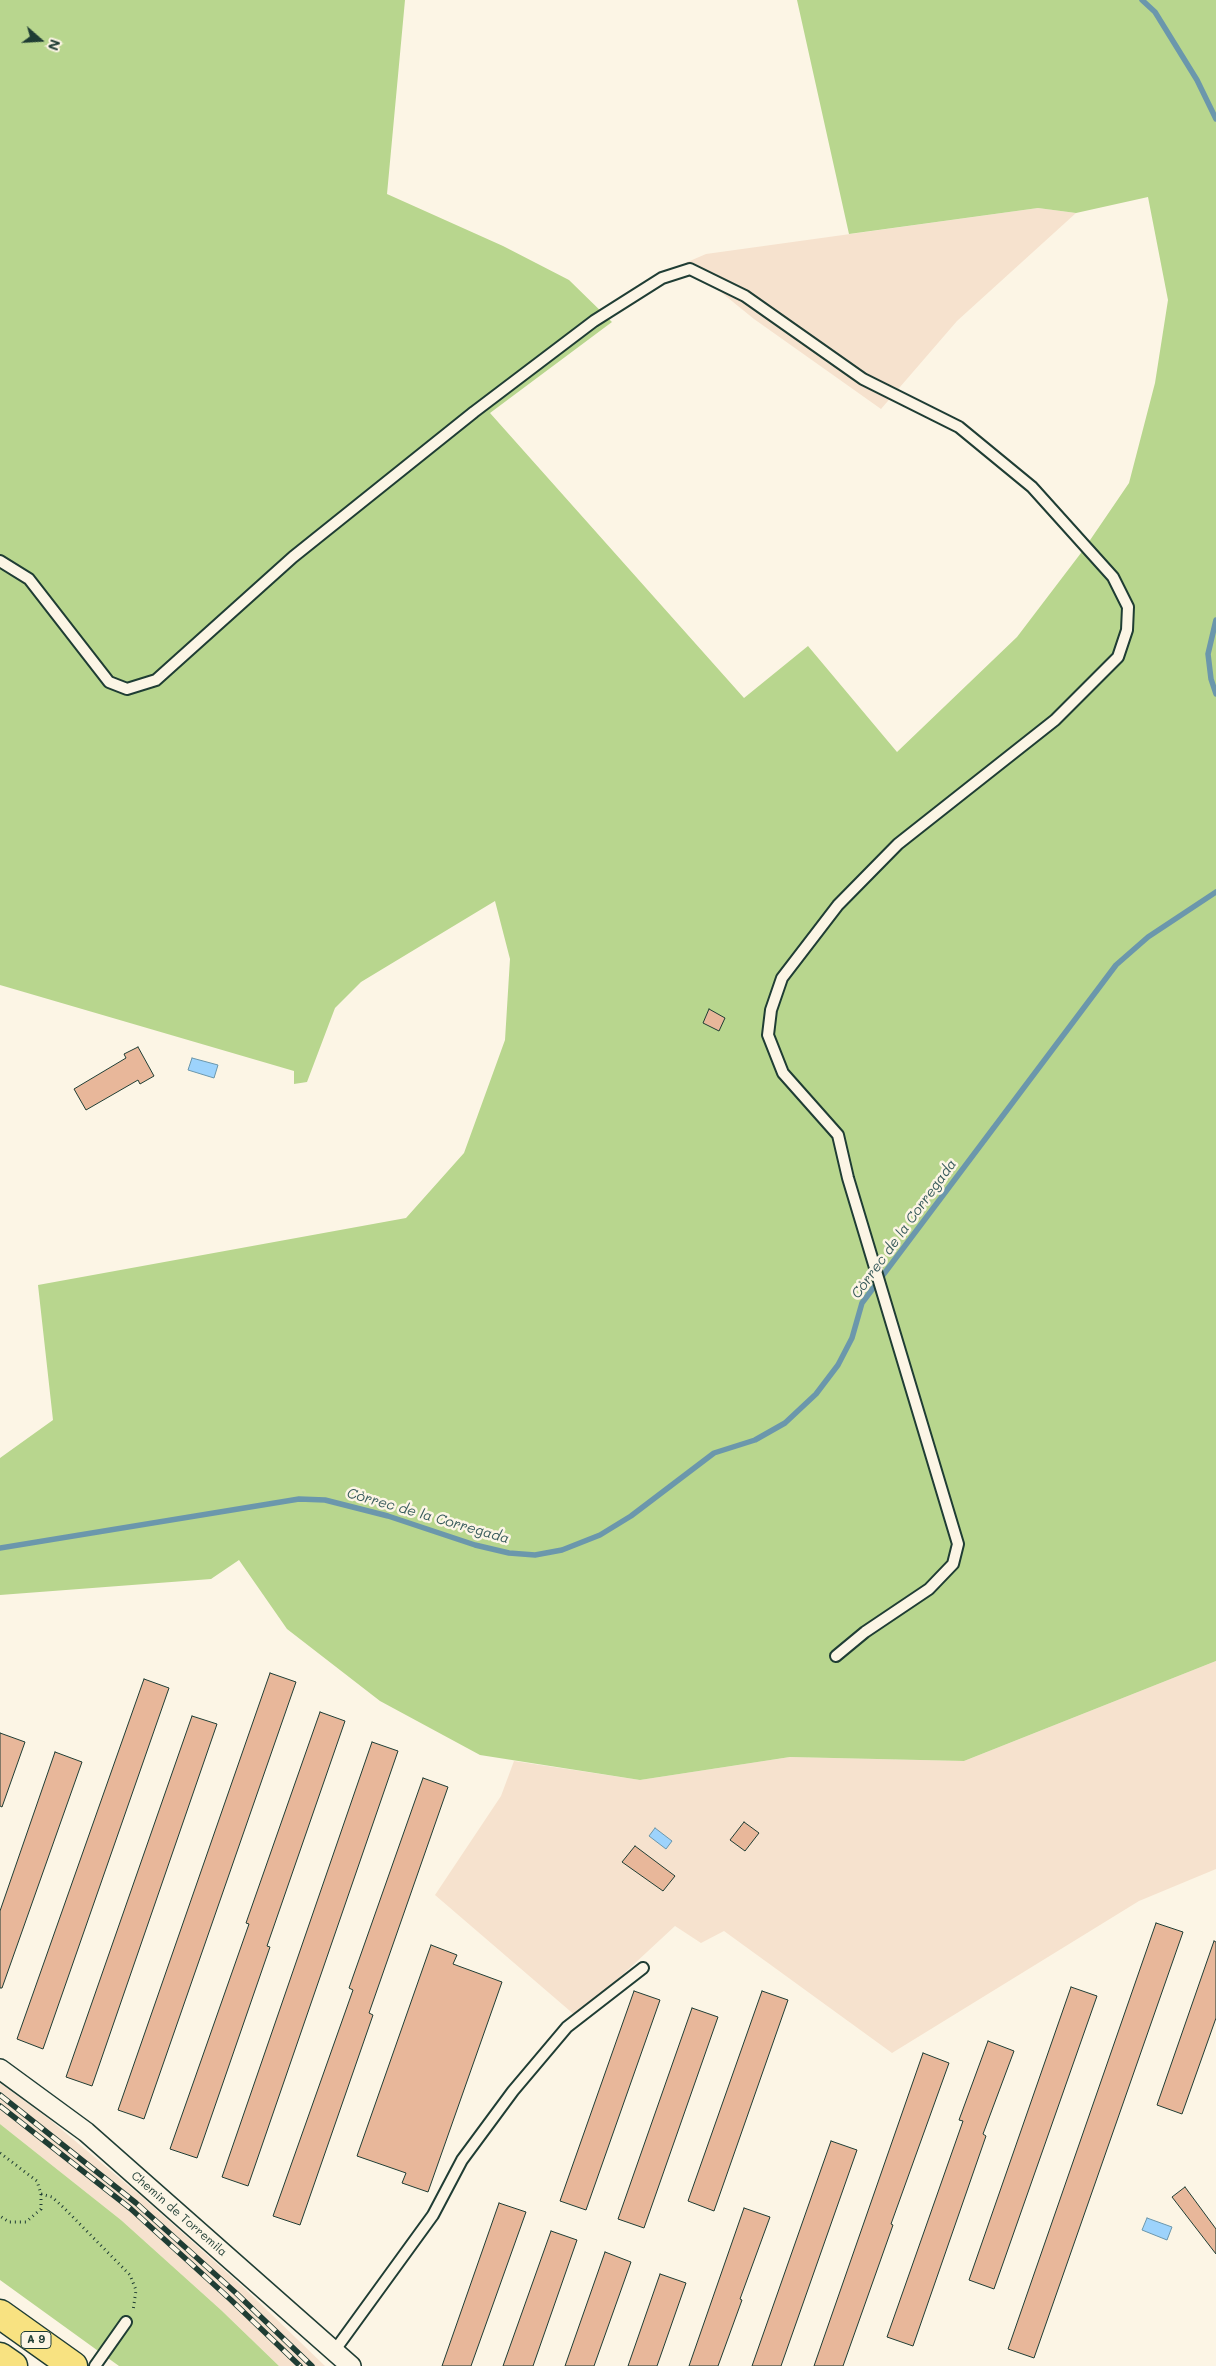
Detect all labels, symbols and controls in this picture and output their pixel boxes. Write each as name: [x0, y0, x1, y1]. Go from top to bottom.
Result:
north arrow: [15, 15, 65, 65]
text: N: [44, 37, 65, 53]
water label: Còrrec de la Corregada: [848, 1156, 960, 1302]
water label: Còrrec de la Corregada: [345, 1485, 511, 1547]
street label: Chemin de Torremila: [128, 2168, 230, 2260]
road number: A 9: [21, 2332, 51, 2348]

